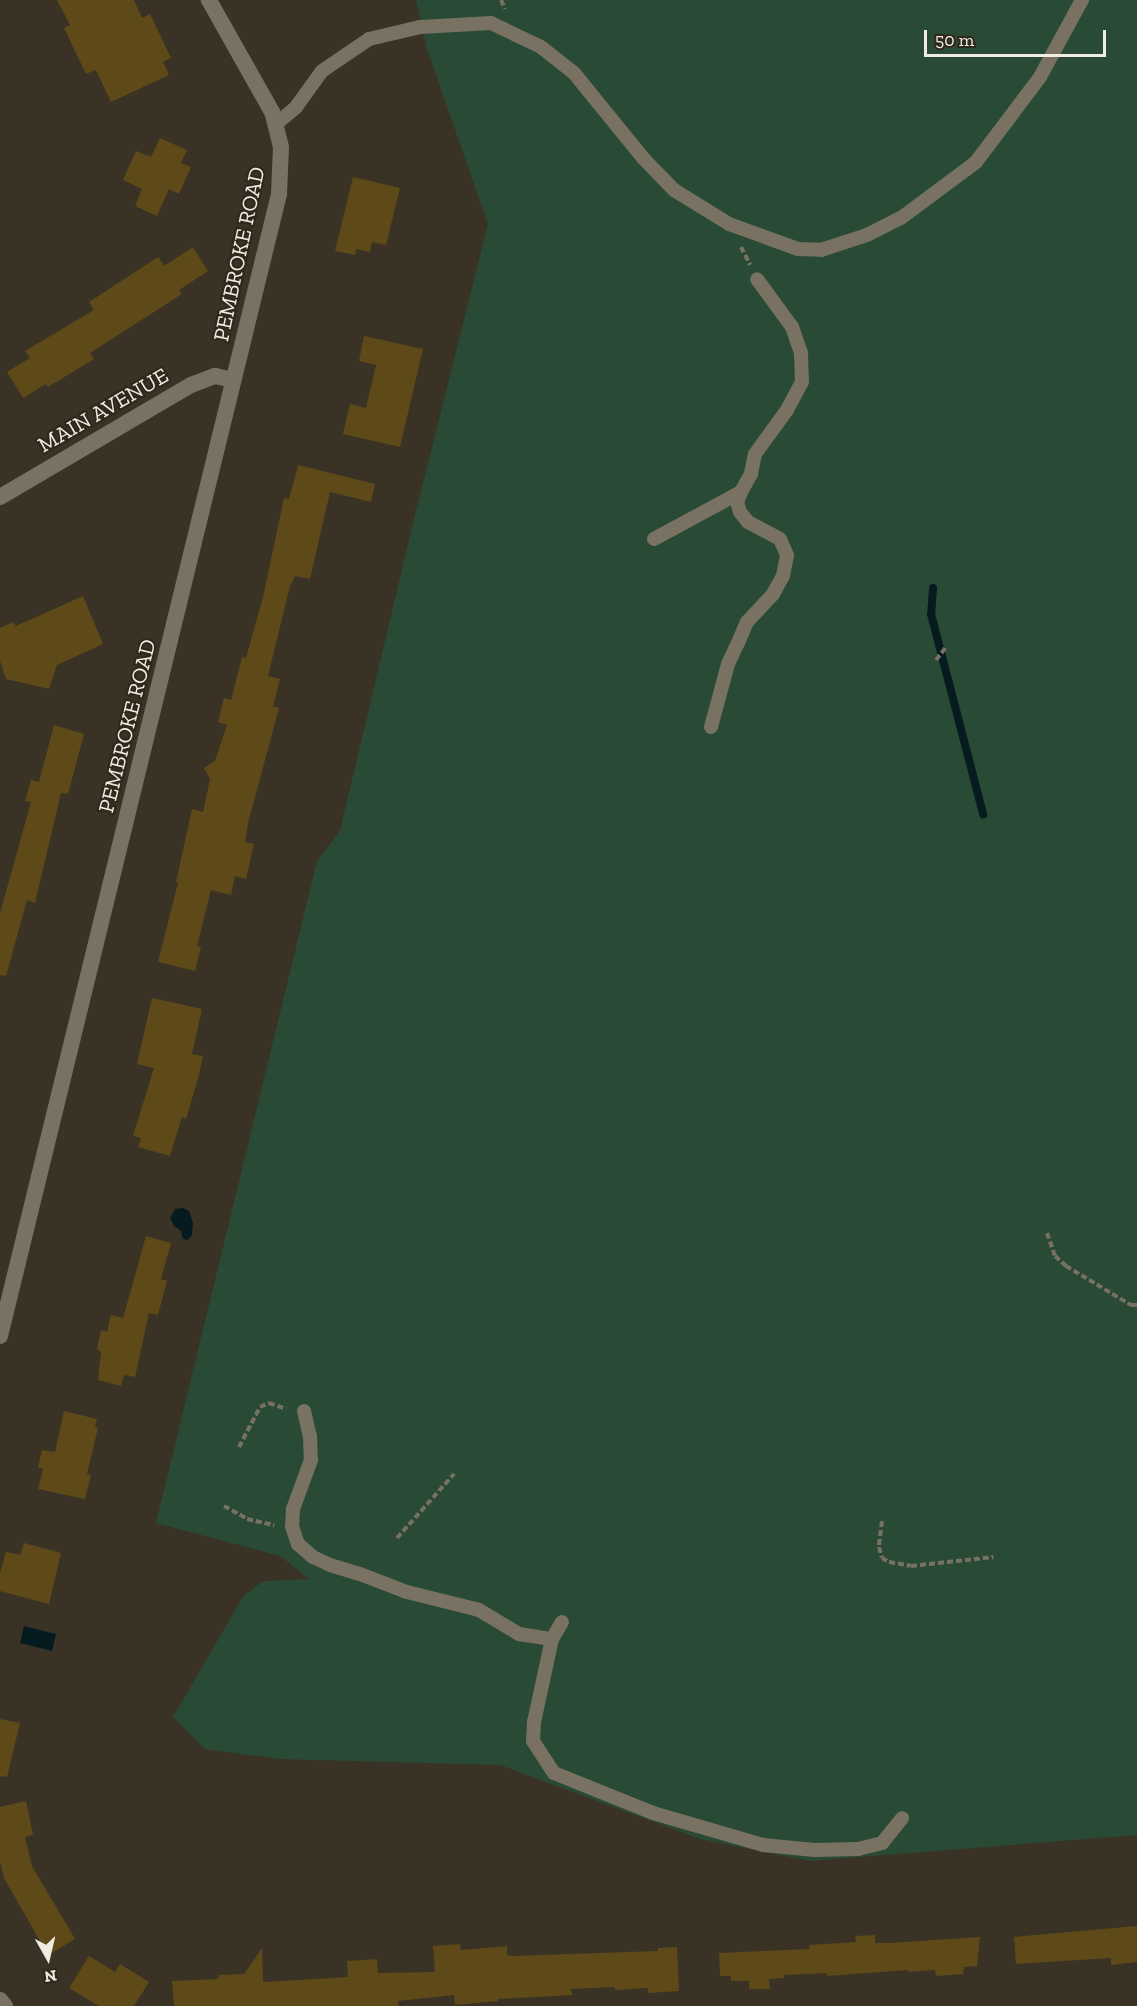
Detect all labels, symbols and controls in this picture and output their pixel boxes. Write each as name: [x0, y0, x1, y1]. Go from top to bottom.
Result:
scale bar: [927, 18, 1108, 56]
text: 50 m: [935, 29, 974, 51]
street label: PEMBROKE ROAD: [208, 164, 270, 344]
street label: MAIN AVENUE: [33, 362, 173, 458]
street label: PEMBROKE ROAD: [93, 637, 161, 815]
north arrow: [18, 1928, 78, 1988]
text: N: [43, 1966, 58, 1987]

